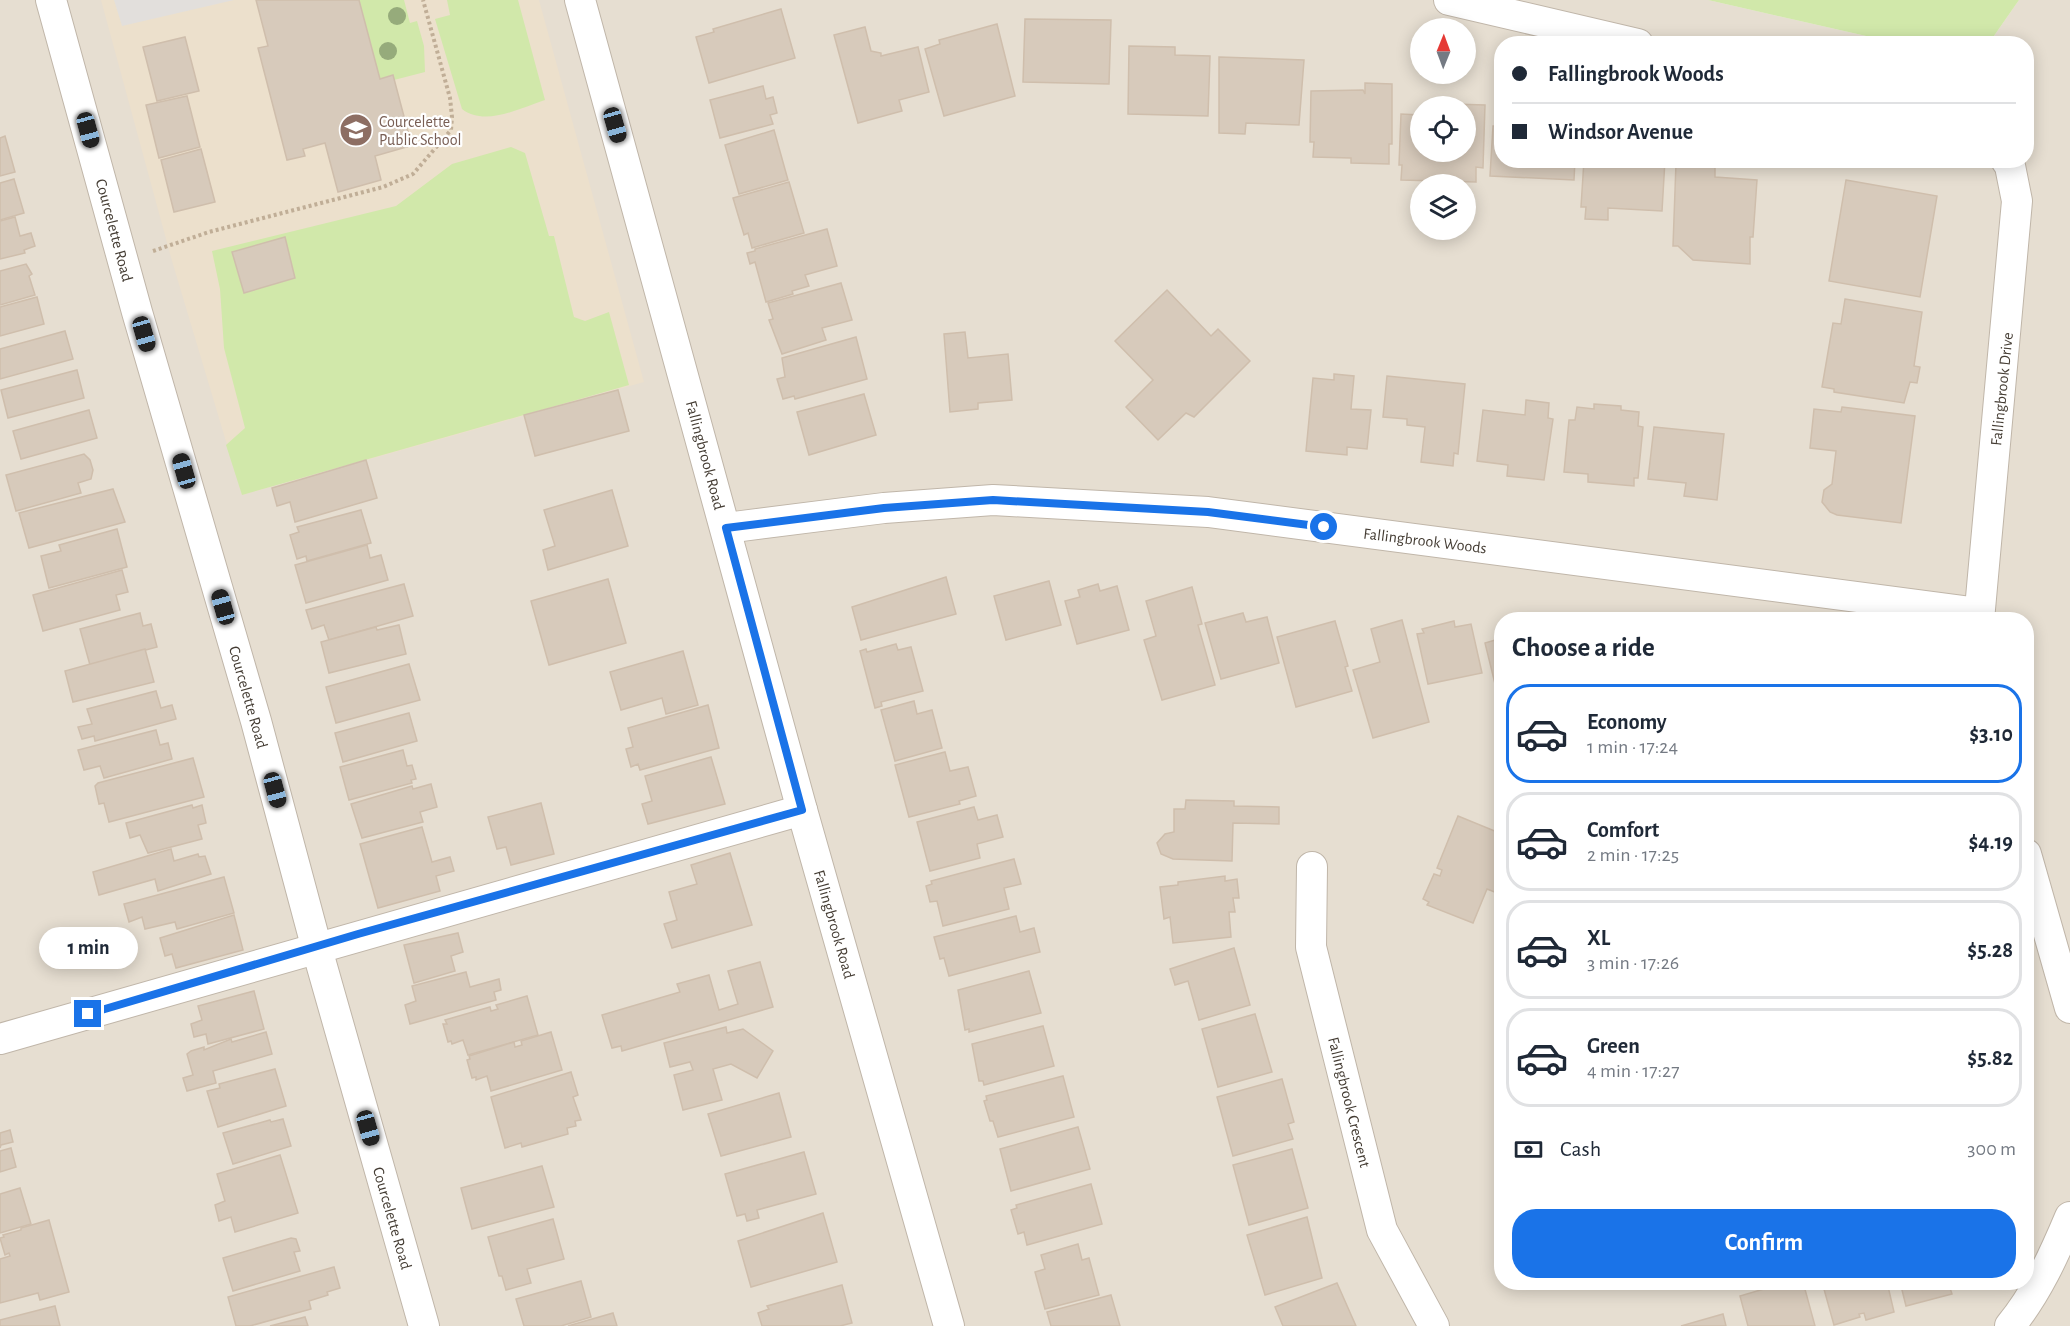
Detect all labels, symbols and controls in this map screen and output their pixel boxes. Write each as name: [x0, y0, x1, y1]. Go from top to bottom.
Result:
north arrow: [1410, 18, 1476, 84]
map controls: [1410, 18, 1476, 240]
text: Fallingbrook Woods: [1548, 63, 1724, 85]
button: locate: [1410, 96, 1476, 162]
car: [601, 105, 629, 145]
car: [75, 110, 101, 150]
school or university icon: Courcelette Public School: [338, 112, 374, 148]
place label: Courcelette Public School: [379, 114, 461, 148]
text: Windsor Avenue: [1548, 121, 1693, 143]
button: layers: [1410, 174, 1476, 240]
street label: Courcelette Road: [93, 177, 135, 283]
car: [130, 314, 158, 354]
street label: Fallingbrook Drive: [1988, 332, 2016, 447]
street label: Fallingbrook Road: [683, 399, 727, 512]
car: [170, 451, 198, 491]
route start: [1310, 513, 1337, 540]
street label: Fallingbrook Woods: [1362, 525, 1487, 557]
car: [209, 587, 237, 627]
text: Choose a ride: [1512, 634, 1655, 661]
street label: Courcelette Road: [226, 644, 270, 750]
icon: car: [1515, 707, 1569, 761]
text: Economy: [1587, 711, 1667, 733]
text: $3.10: [1969, 723, 2013, 745]
text: 1 min · 17:24: [1587, 737, 1678, 757]
car: [262, 770, 288, 810]
icon: car: [1515, 815, 1569, 869]
text: Comfort: [1587, 819, 1659, 841]
text: $4.19: [1968, 831, 2013, 853]
text: 2 min · 17:25: [1587, 845, 1679, 865]
street label: Fallingbrook Road: [811, 868, 857, 980]
icon: car: [1515, 923, 1569, 977]
callout: 1 min: [38, 927, 138, 969]
text: XL: [1587, 927, 1610, 949]
text: 1 min: [67, 938, 110, 958]
text: $5.28: [1967, 939, 2013, 961]
text: 3 min · 17:26: [1587, 953, 1679, 973]
route end: [74, 1000, 101, 1027]
icon: car: [1515, 1031, 1569, 1085]
street label: Fallingbrook Crescent: [1325, 1035, 1373, 1169]
text: Green: [1587, 1035, 1640, 1057]
text: $5.82: [1967, 1047, 2013, 1069]
text: 4 min · 17:27: [1587, 1061, 1680, 1081]
car: [354, 1108, 382, 1148]
icon: cash: [1512, 1133, 1545, 1166]
text: Cash: [1560, 1138, 1601, 1160]
text: 300 m: [1967, 1139, 2016, 1159]
street label: Courcelette Road: [370, 1165, 414, 1271]
button: Confirm: [1512, 1209, 2016, 1278]

